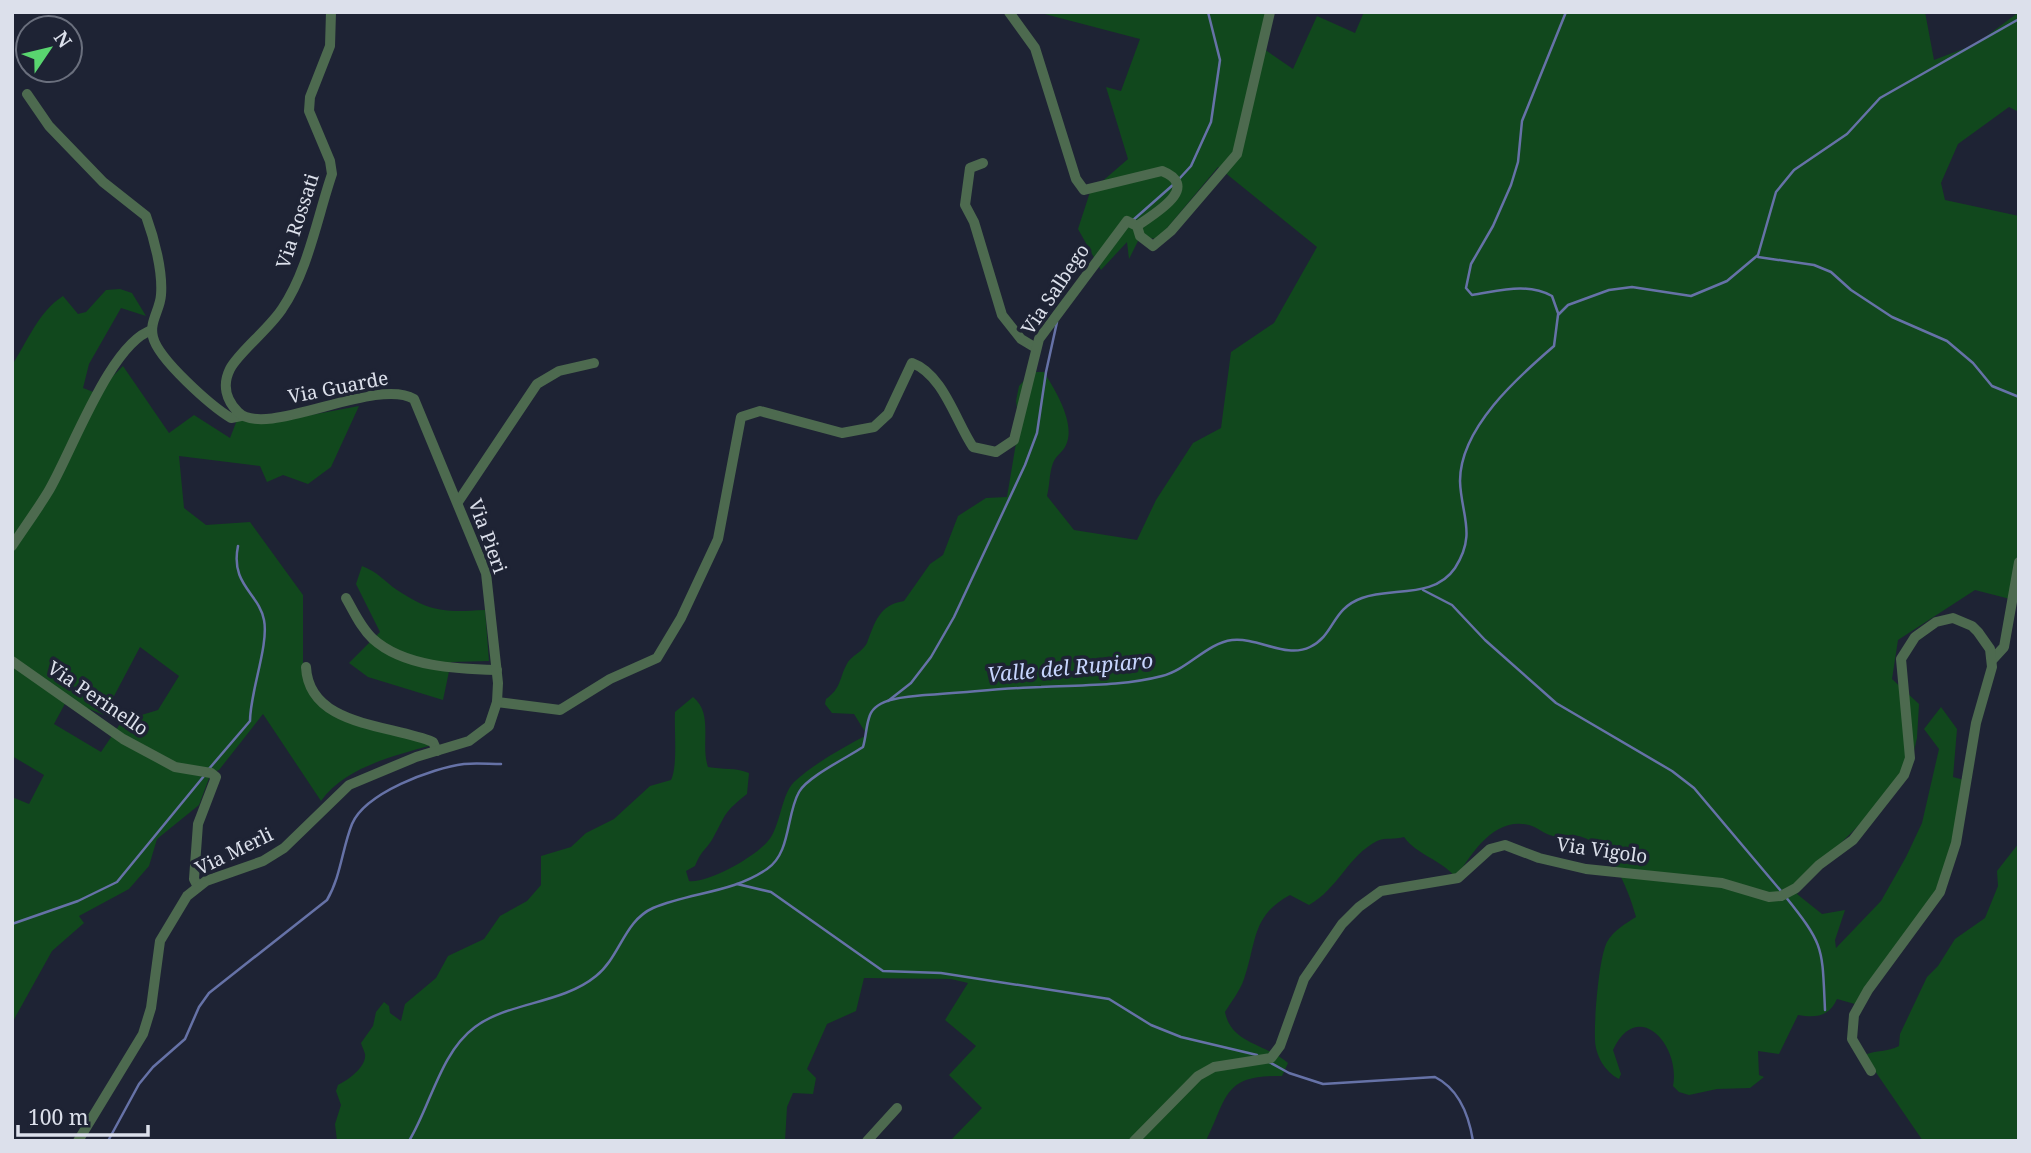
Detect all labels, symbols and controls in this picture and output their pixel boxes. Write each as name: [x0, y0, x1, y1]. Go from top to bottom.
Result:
north arrow: [14, 14, 84, 84]
text: N: [48, 26, 78, 53]
street label: Via Rossati: [269, 170, 325, 272]
street label: Via Salbego: [1015, 238, 1095, 340]
street label: Via Guarde: [286, 365, 390, 409]
street label: Via Pieri: [463, 495, 513, 577]
water label: Valle del Rupiaro: [986, 646, 1154, 688]
street label: Via Perinello: [42, 655, 154, 741]
street label: Via Merli: [191, 821, 277, 881]
street label: Via Vigolo: [1555, 831, 1649, 869]
scale bar: [18, 1094, 147, 1138]
text: 100 m: [28, 1103, 89, 1131]

